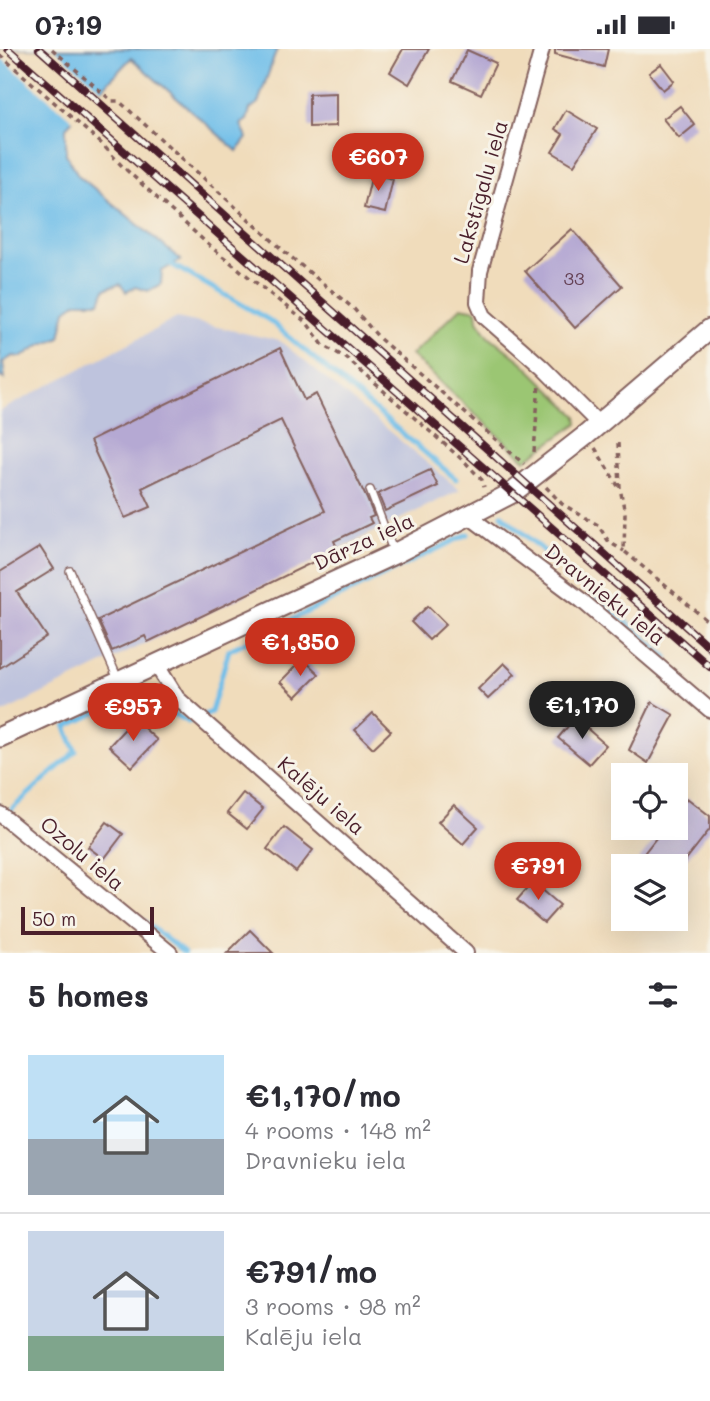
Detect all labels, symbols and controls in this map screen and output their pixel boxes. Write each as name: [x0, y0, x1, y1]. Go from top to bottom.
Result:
text: 07:19: [35, 8, 102, 42]
street label: Lakstīgalu iela: [446, 117, 513, 266]
pin: €607: [337, 134, 419, 193]
text: €607: [348, 141, 408, 171]
house number: 33: [563, 266, 585, 290]
street label: Dārza iela: [309, 506, 418, 576]
street label: Dravnieku iela: [540, 537, 672, 651]
pin: €1,350: [243, 619, 357, 678]
text: €1,350: [261, 626, 339, 656]
pin: €1,170: [525, 681, 639, 741]
pin: €957: [92, 683, 174, 743]
text: €1,170: [545, 689, 619, 719]
text: €957: [104, 691, 162, 721]
street label: Kalēju iela: [273, 750, 371, 840]
map controls: [611, 763, 688, 931]
button: locate: [611, 763, 688, 840]
street label: Ozolu iela: [35, 810, 131, 896]
pin: €791: [497, 843, 579, 902]
text: €791: [510, 850, 566, 880]
button: layers: [611, 854, 688, 931]
scale bar: [21, 904, 154, 936]
text: 50 m: [32, 906, 76, 931]
text: 5 homes: [28, 975, 149, 1015]
icon: filters: [644, 976, 682, 1014]
text: €1,170/mo: [245, 1075, 401, 1115]
icon: home: [84, 1083, 168, 1167]
text: 4 rooms · 148 m²: [245, 1115, 431, 1145]
text: Dravnieku iela: [245, 1145, 406, 1175]
text: €791/mo: [245, 1251, 377, 1291]
icon: home: [84, 1259, 168, 1343]
text: 3 rooms · 98 m²: [245, 1291, 421, 1321]
text: Kalēju iela: [245, 1321, 362, 1351]

